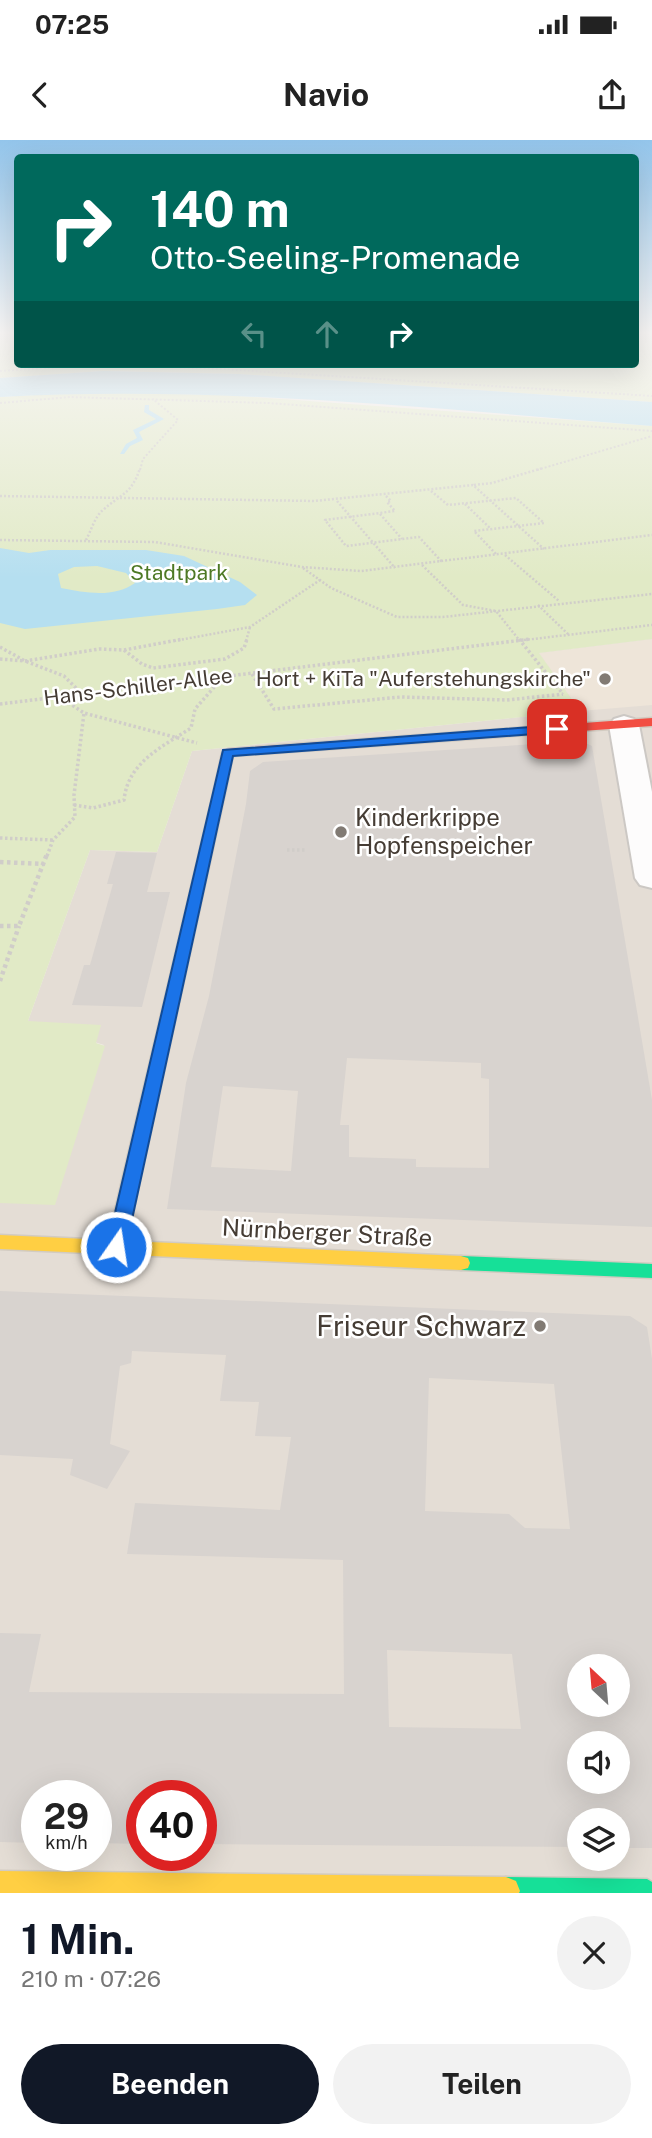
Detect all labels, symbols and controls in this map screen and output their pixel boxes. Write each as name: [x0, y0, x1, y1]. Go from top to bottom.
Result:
text: 07:25: [35, 9, 109, 40]
icon: back: [21, 76, 59, 114]
text: Navio: [283, 76, 369, 113]
icon: share: [593, 76, 631, 114]
text: 140 m: [150, 180, 290, 238]
icon: right: [35, 182, 126, 273]
text: Otto-Seeling-Promenade: [150, 239, 520, 276]
icon: left: [235, 315, 273, 353]
icon: ahead: [308, 315, 346, 353]
icon: right: [381, 315, 419, 353]
park label: Stadtpark: [130, 560, 228, 585]
street label: Hans-Schiller-Allee: [42, 663, 234, 711]
place label: Hort + KiTa "Auferstehungskirche": [256, 666, 591, 691]
marker: Hort + KiTa "Auferstehungskirche": [597, 671, 613, 687]
pin: [527, 699, 587, 759]
icon: arrive: [538, 710, 576, 748]
place label: Kinderkrippe Hopfenspeicher: [355, 803, 533, 859]
marker: Kinderkrippe Hopfenspeicher: [333, 824, 349, 840]
position arrow: [79, 1210, 153, 1284]
street label: Nürnberger Straße: [221, 1213, 433, 1251]
place label: Friseur Schwarz: [316, 1309, 526, 1342]
marker: Friseur Schwarz: [532, 1318, 548, 1334]
north arrow: [567, 1654, 630, 1717]
map controls: [567, 1654, 630, 1871]
button: sound: [567, 1731, 630, 1794]
speed limit sign: 40: [126, 1780, 217, 1871]
text: 29: [44, 1796, 89, 1837]
button: layers: [567, 1808, 630, 1871]
text: km/h: [45, 1832, 88, 1853]
text: 1 Min.: [21, 1914, 135, 1963]
button: close: [557, 1916, 631, 1990]
text: 210 m · 07:26: [21, 1965, 161, 1992]
button: Beenden: [21, 2044, 319, 2124]
button: Teilen: [333, 2044, 631, 2124]

